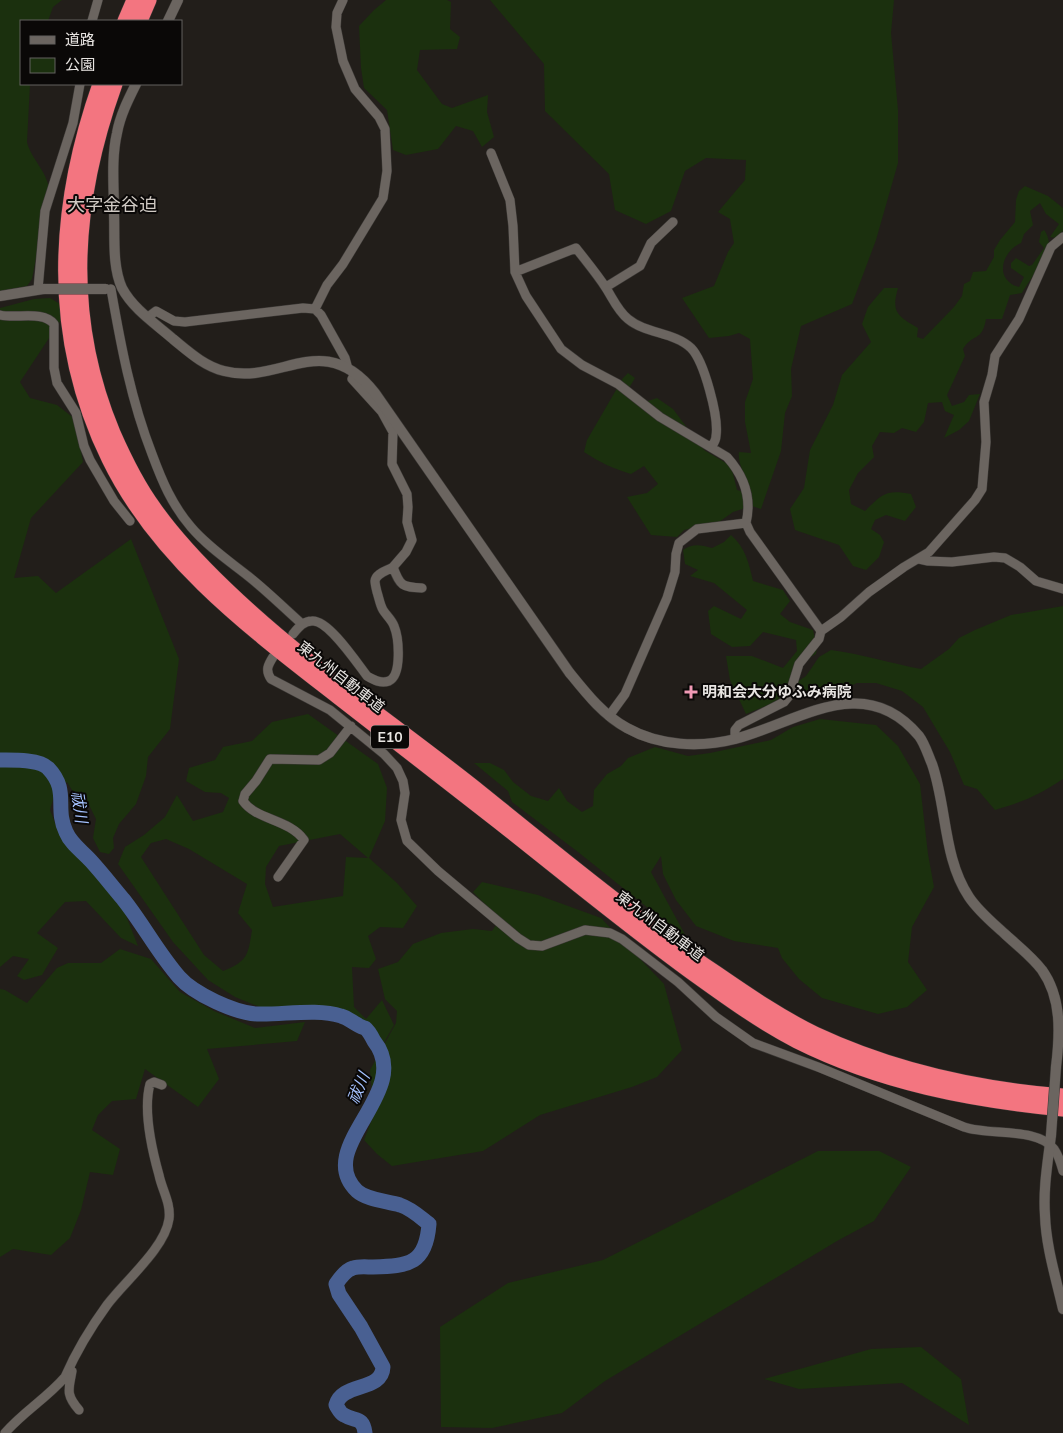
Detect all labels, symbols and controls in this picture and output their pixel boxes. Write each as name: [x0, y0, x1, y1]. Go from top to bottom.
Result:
legend: [20, 20, 182, 85]
text: 道路: [65, 30, 95, 49]
text: 公園: [65, 55, 95, 74]
district label: 大字金谷迫: [67, 193, 157, 216]
street label: 東九州自動車道: [294, 637, 389, 716]
place label: 明和会大分ゆふみ病院: [702, 682, 852, 701]
marker: 明和会大分ゆふみ病院: [684, 685, 698, 699]
road number: E10: [371, 726, 409, 749]
water label: 祓川: [68, 790, 92, 826]
street label: 東九州自動車道: [613, 886, 708, 965]
water label: 祓川: [343, 1068, 374, 1107]

